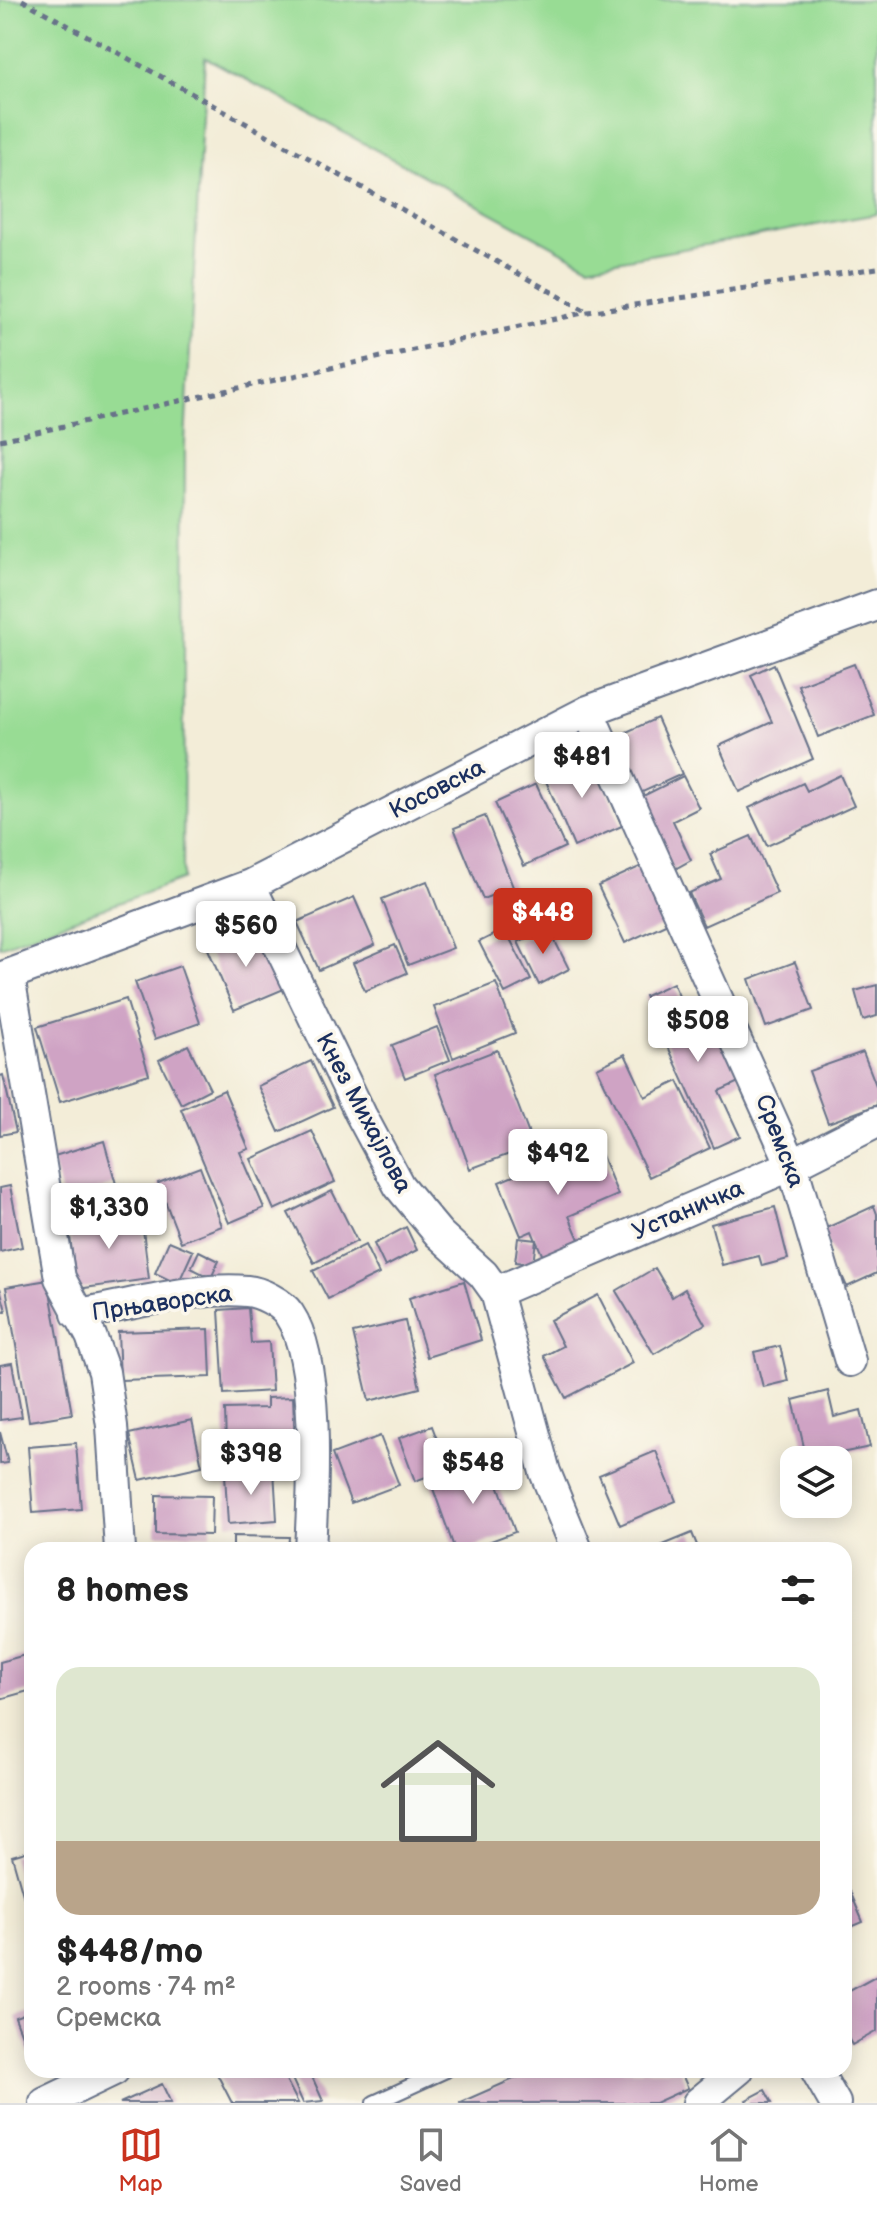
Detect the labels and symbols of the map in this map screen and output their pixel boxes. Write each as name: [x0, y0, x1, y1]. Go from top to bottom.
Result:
pin: $481: [535, 732, 629, 800]
street label: Косовска: [384, 753, 490, 825]
pin: $448: [496, 888, 590, 956]
pin: $560: [199, 901, 293, 969]
pin: $508: [651, 996, 745, 1064]
street label: Кнез Михајлова: [310, 1028, 418, 1198]
street label: Сремска: [749, 1090, 811, 1192]
pin: $492: [511, 1129, 605, 1197]
street label: Устаничка: [628, 1174, 748, 1246]
pin: $1,330: [44, 1183, 174, 1251]
street label: Прњаворска: [90, 1279, 234, 1327]
pin: $398: [204, 1429, 298, 1497]
pin: $548: [426, 1438, 520, 1506]

